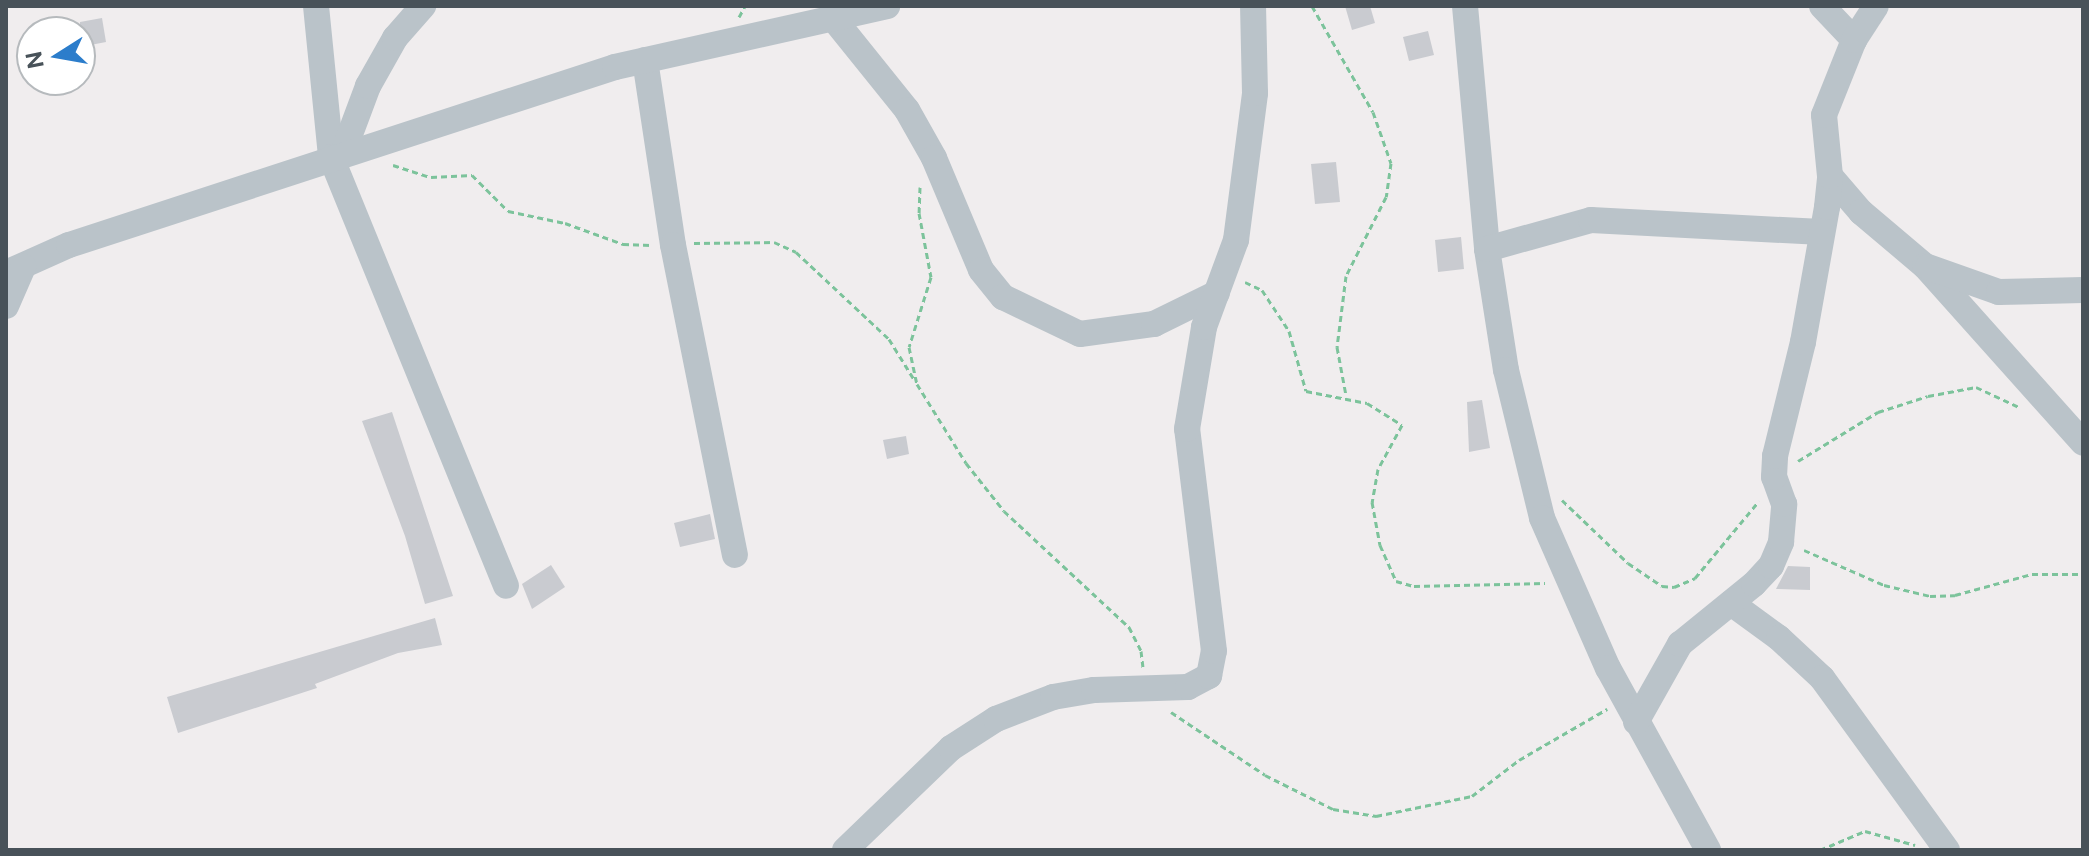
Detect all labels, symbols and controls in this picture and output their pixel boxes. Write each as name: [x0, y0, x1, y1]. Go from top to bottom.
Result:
north arrow: [16, 16, 96, 96]
text: N: [20, 49, 49, 71]

